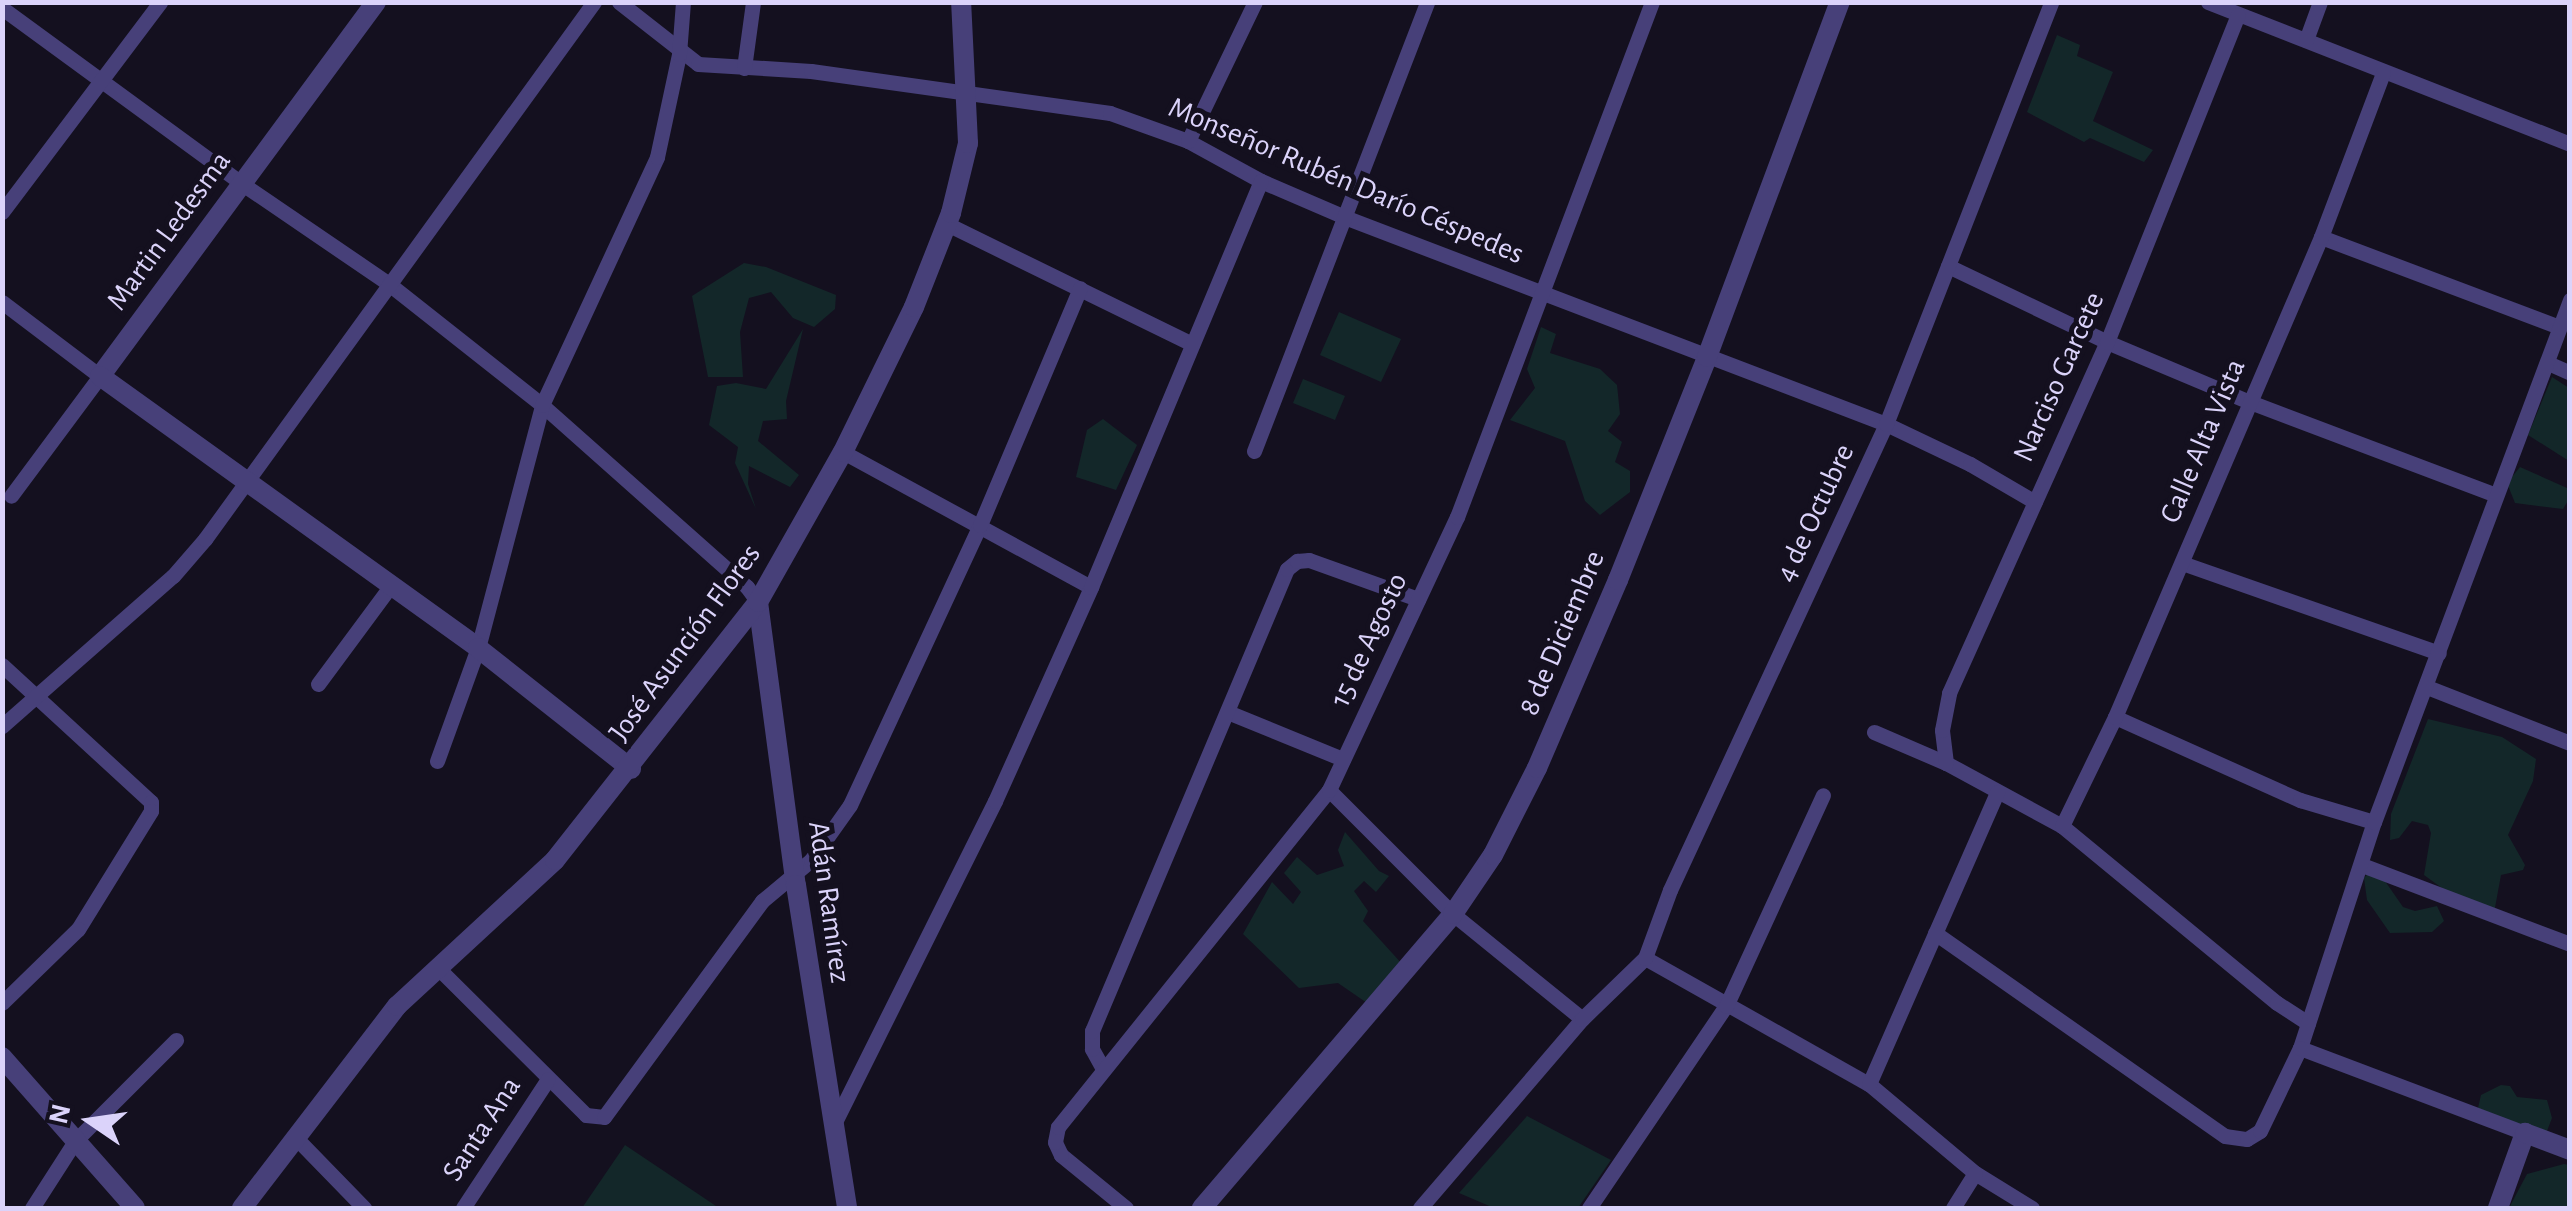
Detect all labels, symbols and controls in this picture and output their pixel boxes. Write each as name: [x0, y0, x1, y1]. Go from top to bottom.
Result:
street label: Monseñor Rubén Darío Céspedes: [1163, 90, 1529, 272]
street label: Martin Ledesma: [99, 144, 239, 318]
street label: Narciso Garcete: [2006, 287, 2112, 467]
street label: Calle Alta Vista: [2152, 353, 2254, 529]
street label: 4 de Octubre: [1767, 438, 1863, 588]
street label: José Asunción Flores: [601, 537, 769, 749]
street label: 8 de Diciembre: [1511, 545, 1613, 721]
street label: 15 de Agosto: [1322, 567, 1416, 713]
street label: Adán Ramírez: [800, 819, 858, 985]
street label: Santa Ana: [435, 1070, 529, 1188]
north arrow: [40, 1071, 140, 1171]
text: N: [45, 1102, 77, 1127]

